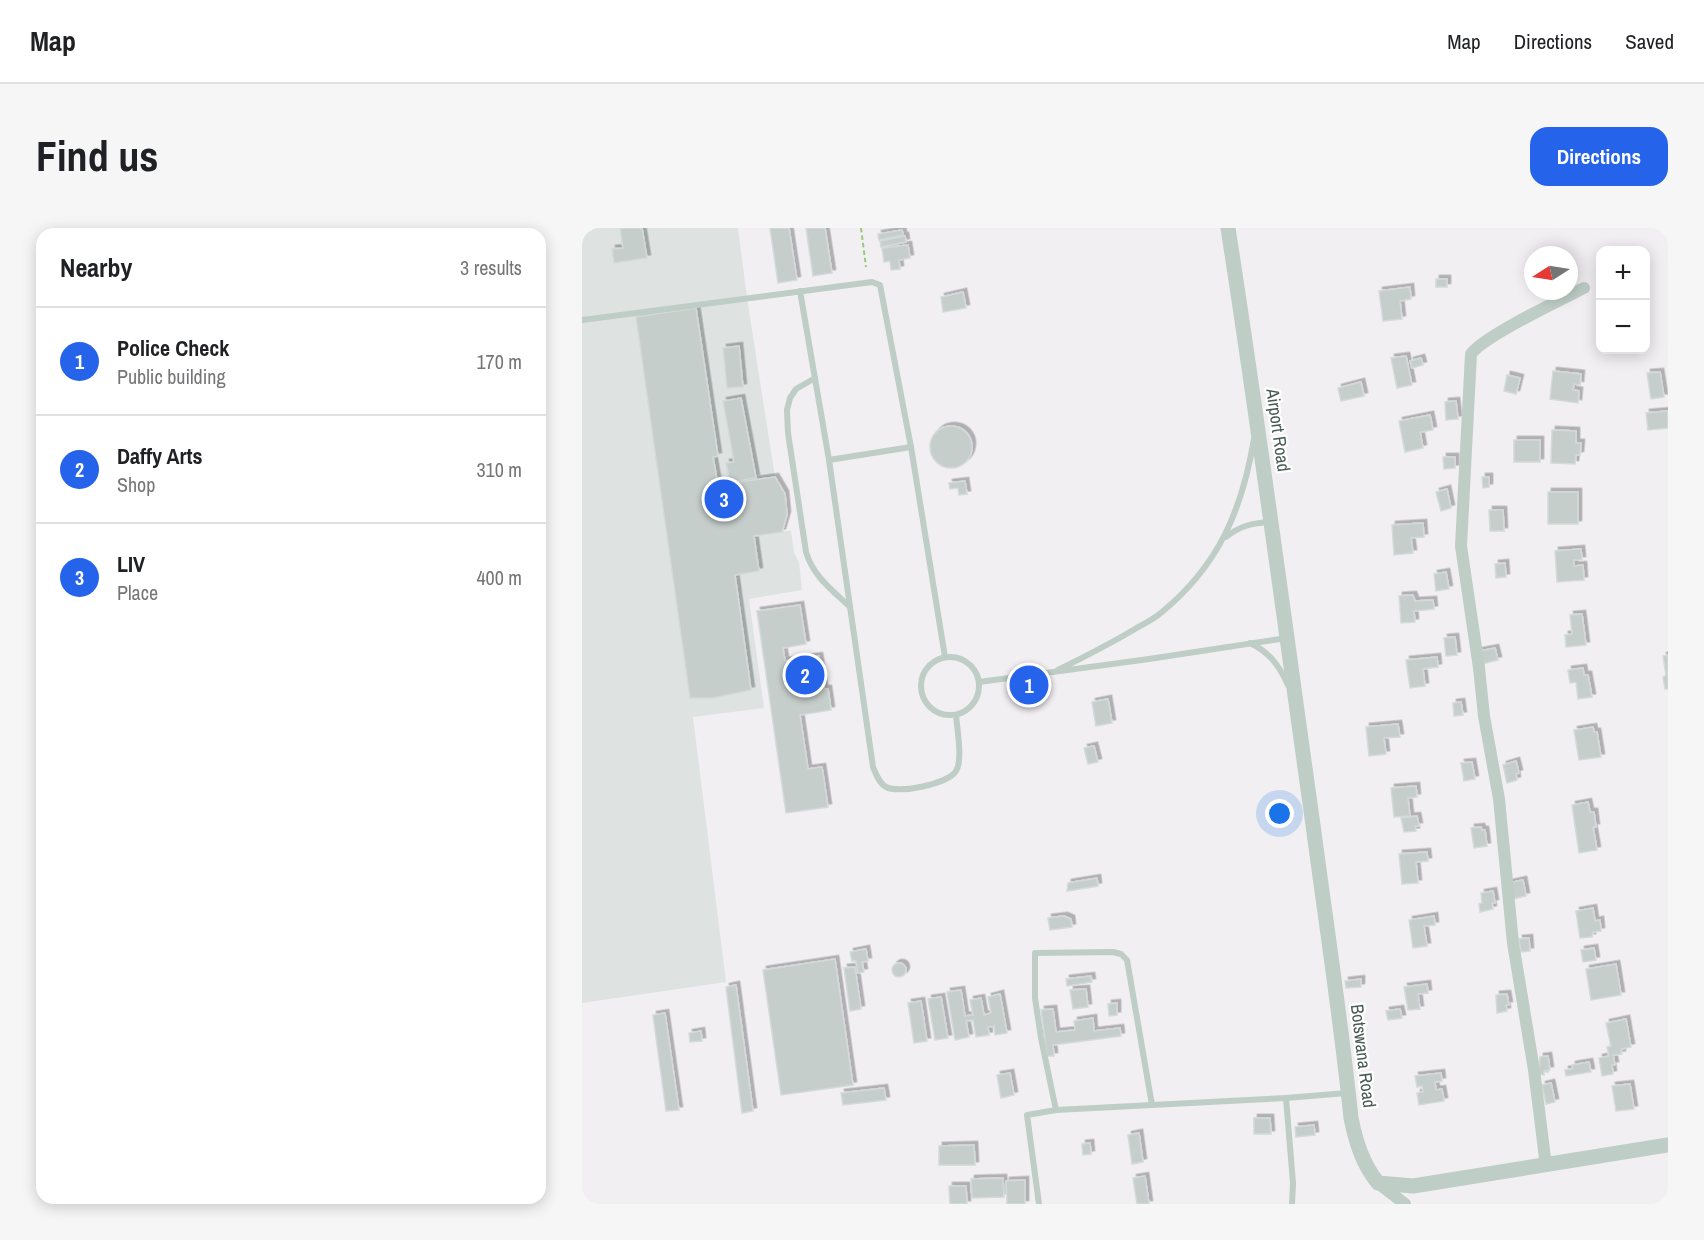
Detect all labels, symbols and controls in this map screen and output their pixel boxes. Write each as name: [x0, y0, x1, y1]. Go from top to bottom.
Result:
text: Map: [30, 22, 76, 60]
text: Map: [1447, 27, 1481, 56]
text: Directions: [1514, 27, 1592, 56]
text: Saved: [1625, 27, 1674, 56]
button: Directions: [1530, 127, 1668, 186]
text: Find us: [36, 128, 158, 184]
north arrow: [1524, 246, 1578, 300]
map controls: [1596, 246, 1650, 354]
button: +: [1596, 246, 1650, 300]
text: Nearby: [60, 250, 132, 285]
text: 3 results: [460, 254, 522, 281]
button: −: [1596, 300, 1650, 354]
text: Police Check: [117, 333, 229, 363]
text: 1: [75, 348, 84, 375]
text: 170 m: [476, 348, 522, 375]
text: Public building: [117, 363, 226, 390]
street label: Airport Road: [1260, 386, 1297, 473]
text: Daffy Arts: [117, 441, 203, 471]
text: 2: [75, 456, 84, 483]
text: 310 m: [476, 456, 522, 483]
text: Shop: [117, 471, 155, 498]
pin: 3: [704, 476, 744, 522]
text: LIV: [117, 549, 145, 579]
text: 3: [75, 564, 84, 591]
text: 400 m: [476, 564, 522, 591]
text: Place: [117, 579, 158, 606]
pin: 2: [786, 652, 824, 698]
pin: 1: [1010, 662, 1048, 708]
your location: [1265, 799, 1294, 828]
street label: Botswana Road: [1345, 1003, 1382, 1109]

